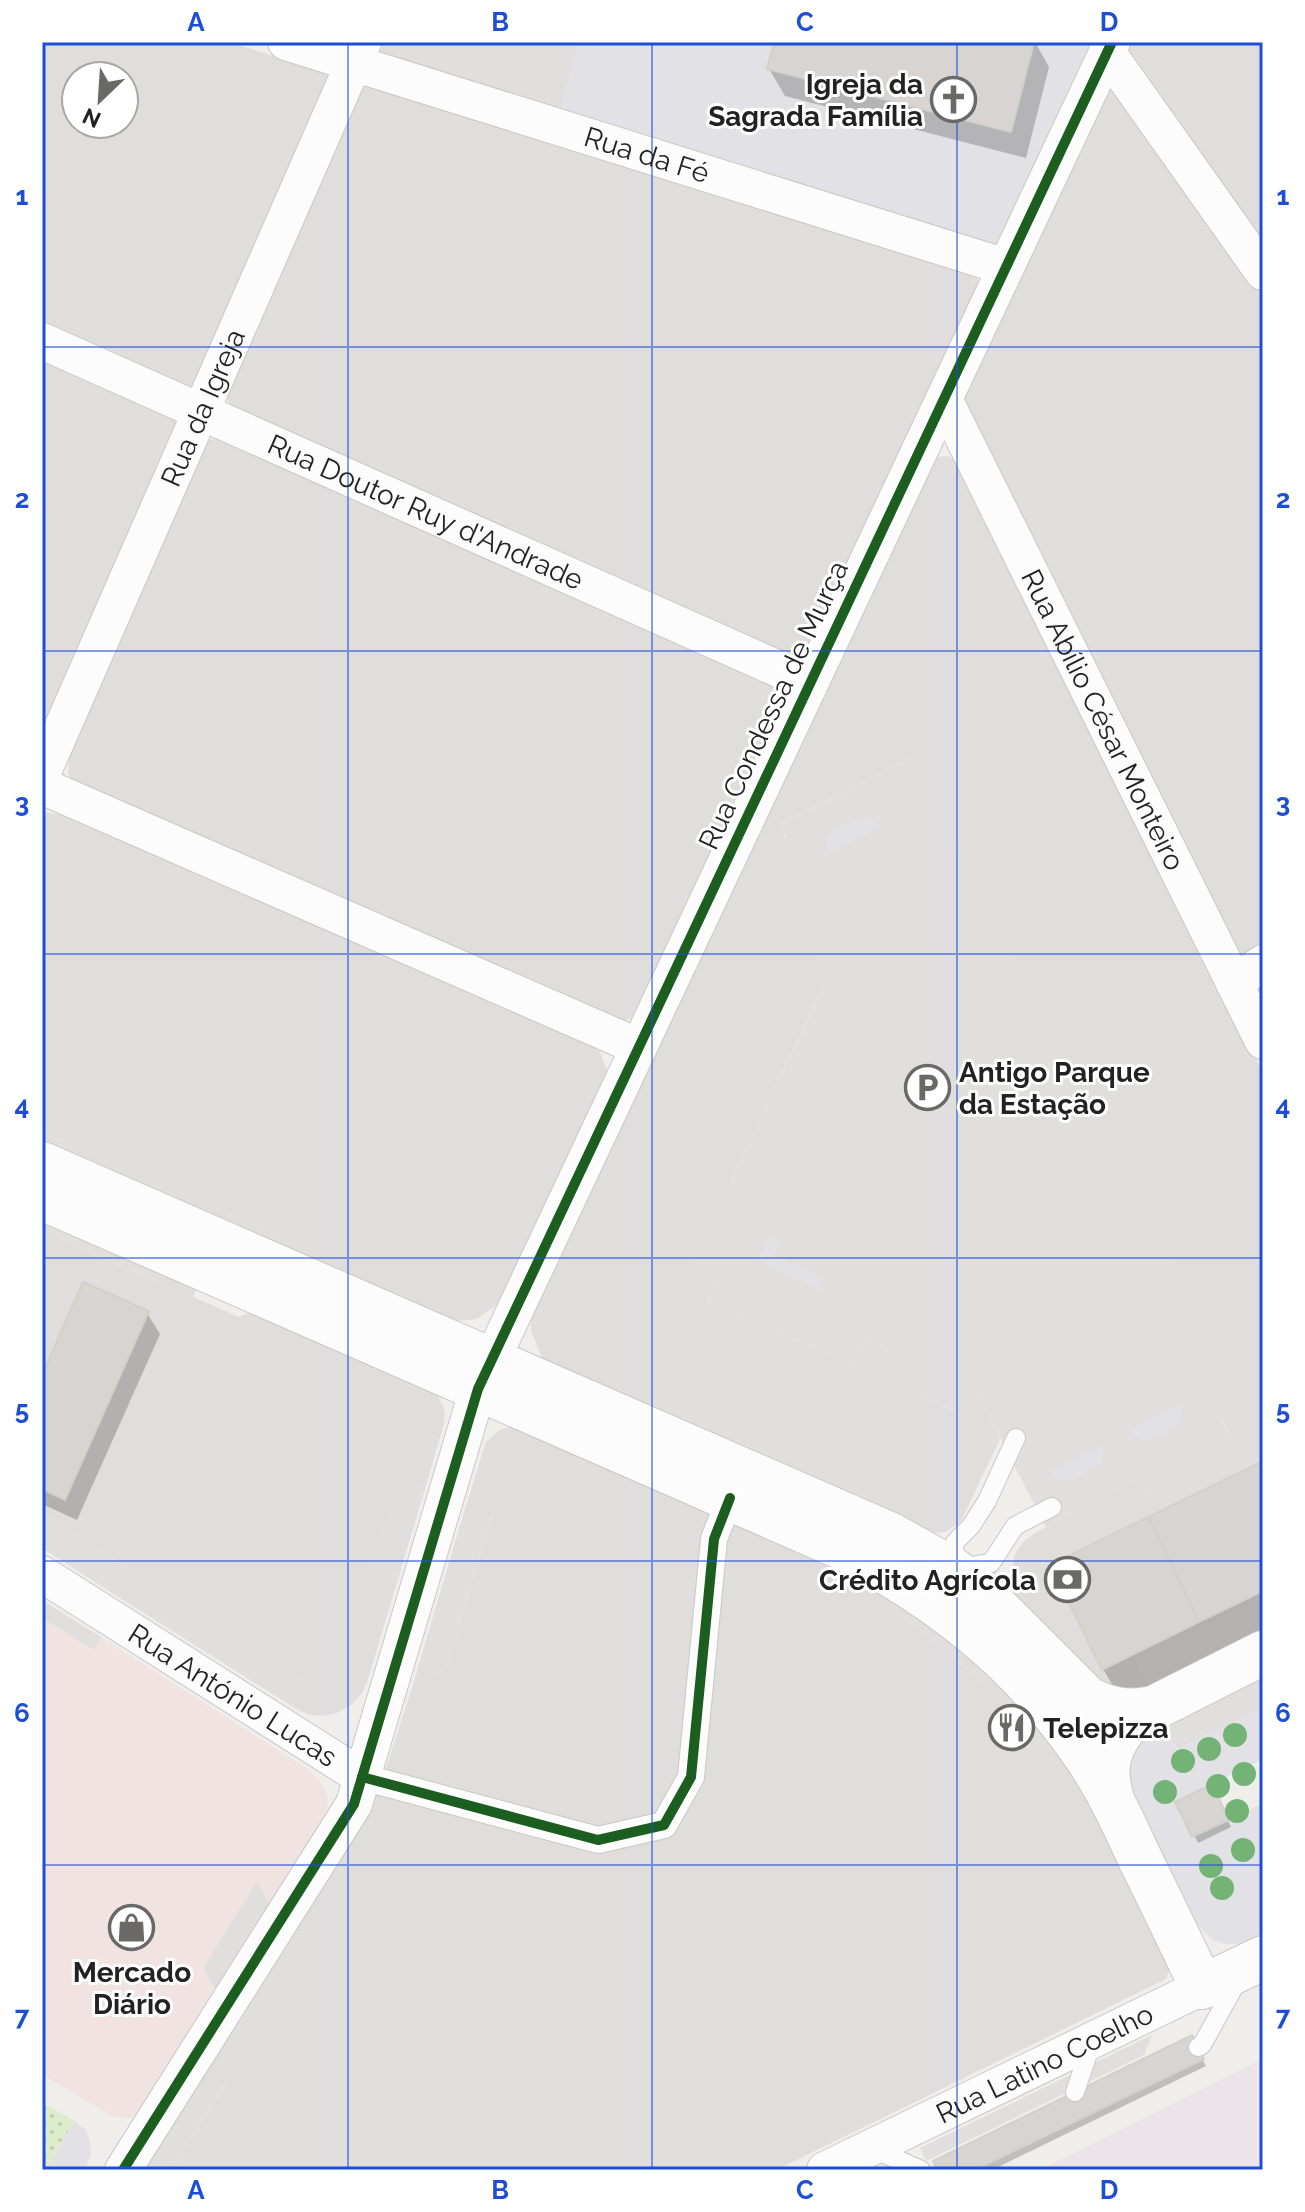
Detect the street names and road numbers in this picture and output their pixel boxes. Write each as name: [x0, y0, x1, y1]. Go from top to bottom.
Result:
street label: Rua da Fé: [580, 120, 713, 190]
street label: Rua da Igreja: [154, 324, 252, 492]
street label: Rua Doutor Ruy d'Andrade: [263, 428, 588, 597]
street label: Rua Condessa de Murça: [692, 556, 855, 855]
street label: Rua Abílio César Monteiro: [1014, 564, 1191, 876]
street label: Rua António Lucas: [122, 1617, 343, 1774]
street label: Rua Latino Coelho: [931, 1997, 1159, 2131]

